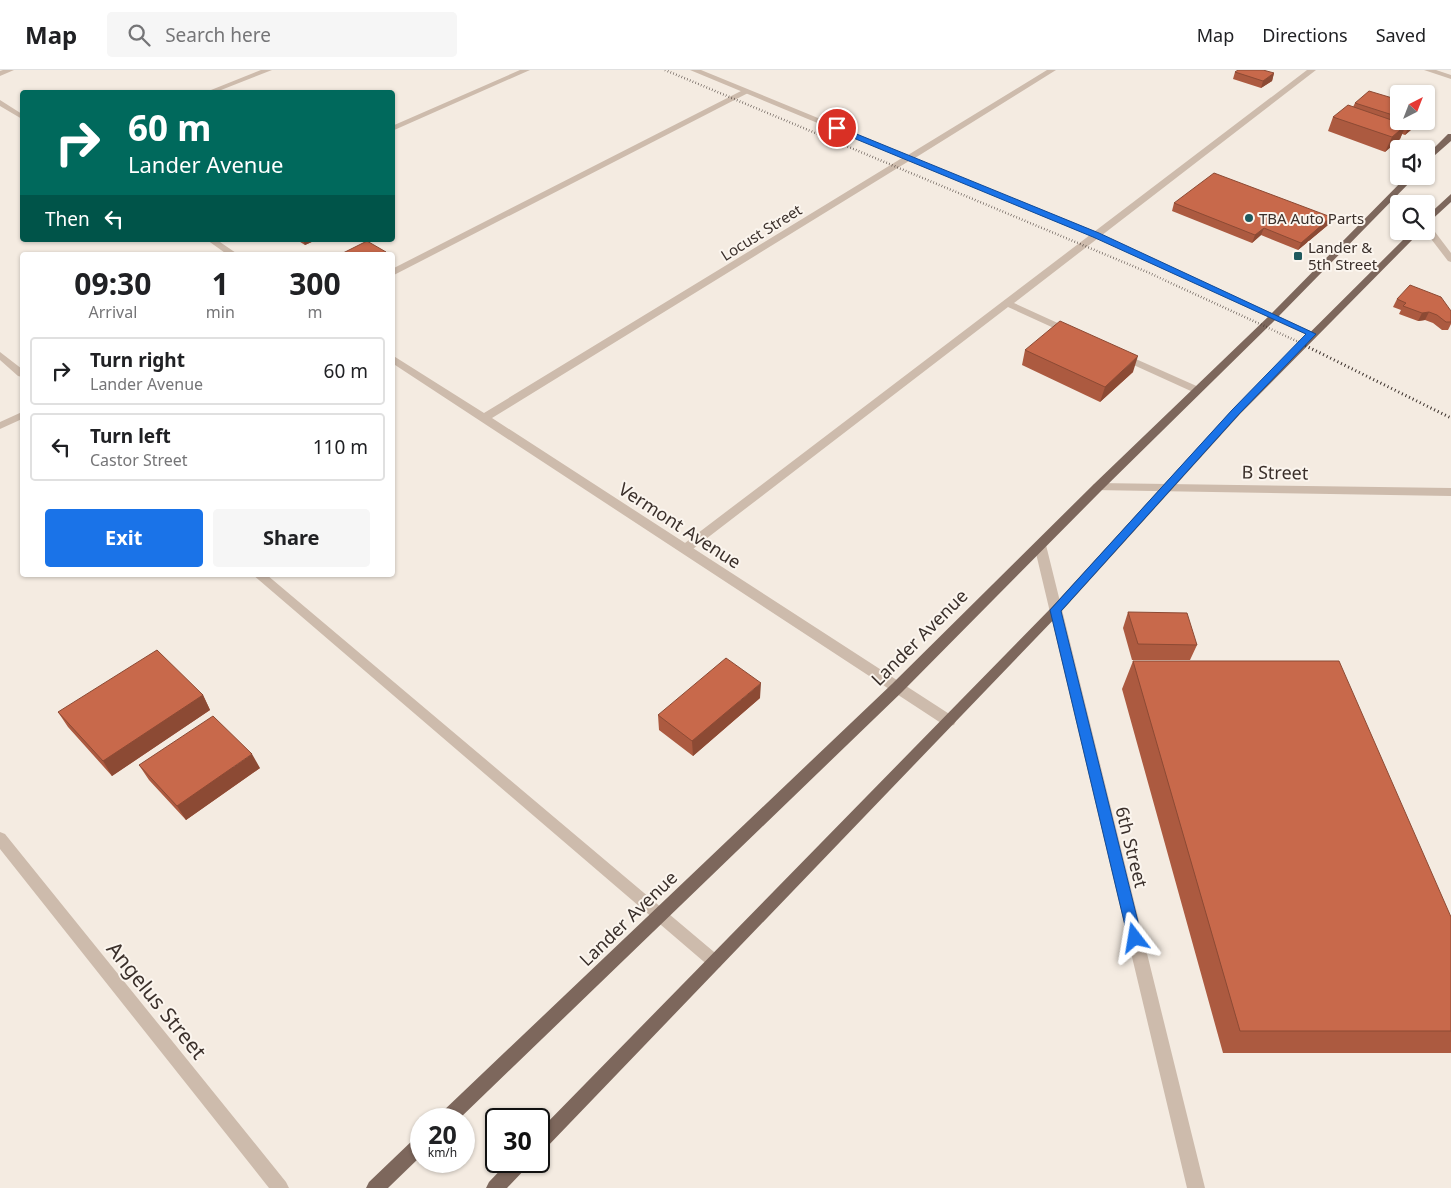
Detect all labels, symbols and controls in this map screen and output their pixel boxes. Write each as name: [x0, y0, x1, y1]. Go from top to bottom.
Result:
search box: [107, 12, 457, 57]
text: Map: [25, 18, 77, 51]
icon: search: [125, 21, 153, 49]
text: Search here: [165, 22, 271, 48]
text: Map: [1197, 23, 1234, 47]
text: Directions: [1262, 23, 1348, 47]
text: Saved: [1376, 23, 1426, 47]
north arrow: [1390, 85, 1435, 130]
map controls: [1390, 85, 1435, 240]
text: 60 m: [128, 104, 211, 151]
pin: [816, 107, 858, 149]
icon: right: [45, 110, 110, 175]
icon: arrive: [823, 114, 851, 142]
button: sound: [1390, 140, 1435, 185]
text: Lander Avenue: [128, 149, 283, 179]
button: search: [1390, 195, 1435, 240]
street label: Locust Street: [717, 199, 806, 265]
icon: left: [100, 205, 128, 233]
text: Then: [45, 206, 90, 232]
place label: TBA Auto Parts: [1259, 208, 1364, 228]
marker: TBA Auto Parts: [1243, 212, 1255, 224]
place label: Lander & 5th Street: [1308, 237, 1378, 274]
marker: Lander & 5th Street: [1292, 250, 1304, 262]
text: 09:30: [74, 263, 151, 304]
text: 1: [212, 263, 229, 304]
text: 300: [289, 263, 341, 304]
text: Arrival: [88, 301, 137, 323]
text: min: [206, 301, 235, 323]
text: m: [307, 301, 322, 323]
text: Turn right: [90, 347, 185, 373]
icon: right: [47, 357, 75, 385]
text: 60 m: [324, 358, 368, 384]
text: Lander Avenue: [90, 373, 203, 395]
text: Turn left: [90, 423, 171, 449]
icon: left: [47, 433, 75, 461]
text: 110 m: [313, 434, 368, 460]
text: Castor Street: [90, 449, 188, 471]
street label: B Street: [1241, 459, 1309, 485]
street label: Vermont Avenue: [614, 476, 746, 574]
button: Exit: [45, 509, 203, 567]
button: Share: [213, 509, 370, 567]
street label: Lander Avenue: [866, 584, 972, 690]
street label: 6th Street: [1110, 804, 1154, 891]
street label: Lander Avenue: [574, 865, 682, 971]
position arrow: [1108, 911, 1160, 963]
street label: Angelus Street: [101, 935, 213, 1065]
speed limit sign: 30: [485, 1108, 550, 1173]
text: 20: [428, 1117, 457, 1151]
text: km/h: [428, 1144, 457, 1161]

